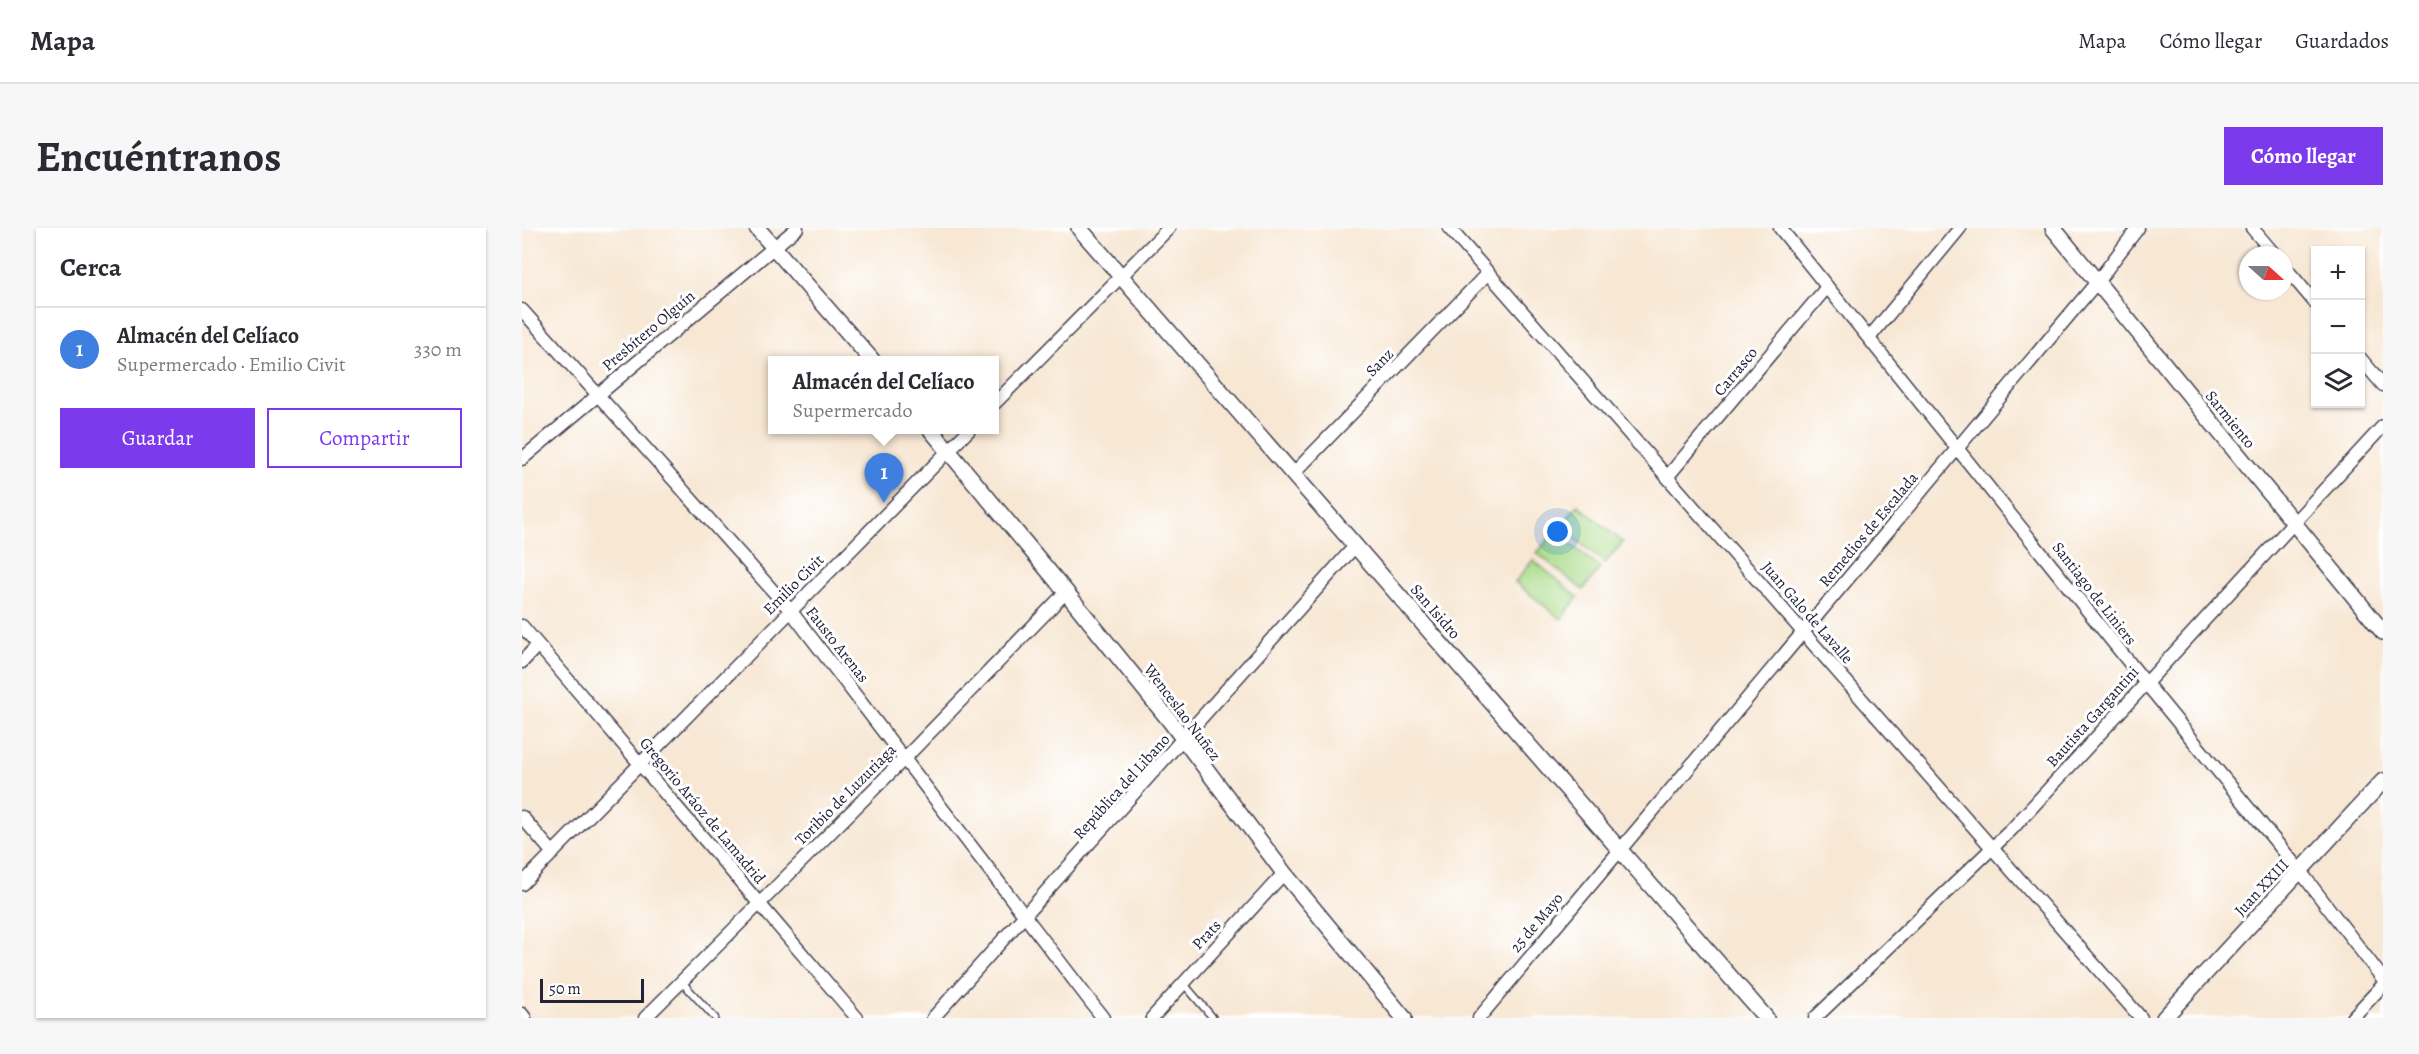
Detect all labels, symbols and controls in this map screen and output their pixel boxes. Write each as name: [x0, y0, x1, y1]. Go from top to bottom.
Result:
text: Mapa: [30, 22, 95, 60]
text: Mapa: [2078, 27, 2126, 55]
text: Cómo llegar: [2159, 27, 2262, 55]
text: Guardados: [2295, 27, 2389, 55]
button: Cómo llegar: [2224, 127, 2383, 185]
text: Encuéntranos: [36, 128, 281, 185]
north arrow: [2239, 246, 2293, 300]
map controls: [2311, 246, 2365, 408]
button: +: [2311, 246, 2365, 300]
text: Cerca: [60, 250, 122, 285]
street label: Presbítero Olguín: [597, 285, 700, 376]
button: −: [2311, 300, 2365, 354]
text: Almacén del Celíaco: [117, 321, 299, 351]
text: 1: [76, 336, 83, 363]
text: 330 m: [414, 336, 462, 363]
street label: Carrasco: [1709, 342, 1763, 401]
street label: Sanz: [1361, 344, 1399, 382]
text: Supermercado · Emilio Civit: [117, 351, 346, 378]
button: layers: [2311, 354, 2365, 408]
popup: [768, 356, 999, 434]
text: Almacén del Celíaco: [792, 367, 975, 397]
street label: Sarmiento: [2200, 386, 2260, 453]
text: Supermercado: [792, 397, 912, 424]
button: Guardar: [60, 408, 255, 468]
button: Compartir: [267, 408, 462, 468]
pin: 1: [864, 454, 904, 503]
street label: Remedios de Escalada: [1814, 467, 1924, 592]
your location: [1543, 517, 1572, 546]
street label: Santiago de Liniers: [2047, 537, 2141, 650]
street label: Emilio Civit: [759, 550, 829, 620]
street label: Juan Galo de Lavalle: [1757, 557, 1858, 669]
street label: San Isidro: [1405, 579, 1465, 644]
street label: Fausto Arenas: [800, 602, 874, 687]
street label: Wenceslao Nuñez: [1138, 659, 1226, 766]
street label: Bautista Gargantini: [2041, 661, 2144, 772]
street label: República del Libano: [1068, 729, 1175, 844]
street label: Gregorio Aráoz de Lamadrid: [634, 733, 770, 889]
street label: Toribio de Luzuriaga: [790, 739, 902, 850]
street label: Juan XXIII: [2229, 854, 2294, 921]
street label: 25 de Mayo: [1505, 888, 1568, 957]
street label: Prats: [1187, 915, 1226, 955]
scale bar: [540, 976, 644, 1004]
text: 50 m: [549, 978, 581, 1000]

